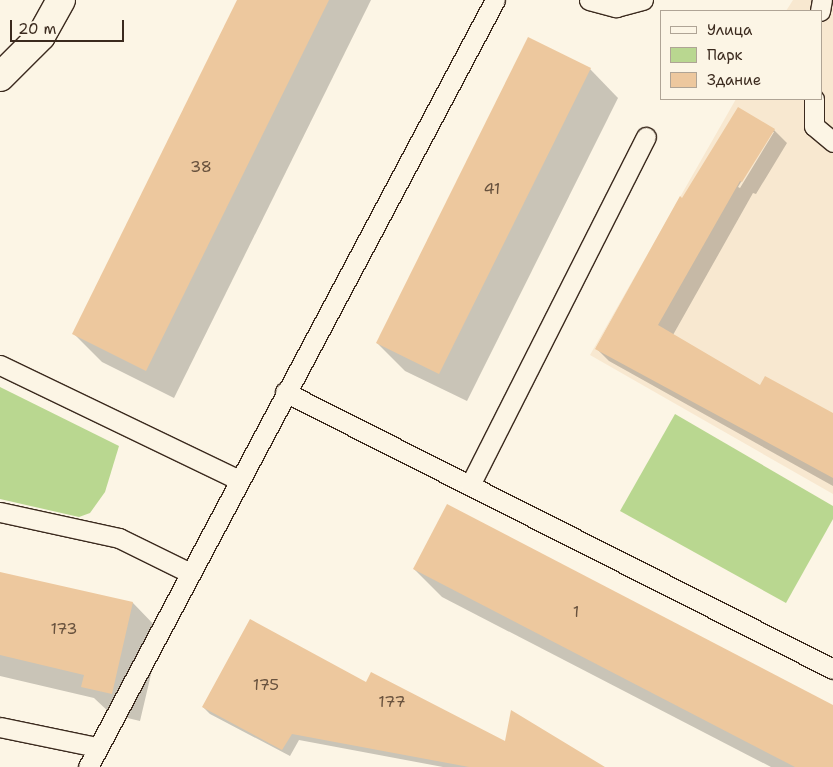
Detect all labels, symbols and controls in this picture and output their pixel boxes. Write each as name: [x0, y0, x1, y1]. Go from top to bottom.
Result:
scale bar: [12, 10, 126, 42]
legend: [660, 10, 823, 100]
text: 20 m: [18, 19, 57, 39]
text: Улица: [707, 20, 752, 40]
text: Парк: [707, 45, 743, 65]
text: Здание: [707, 70, 761, 90]
house number: 38: [190, 157, 212, 177]
house number: 41: [483, 179, 501, 199]
house number: 1: [573, 602, 579, 622]
house number: 173: [50, 619, 78, 639]
house number: 175: [253, 675, 279, 695]
house number: 177: [378, 692, 406, 712]

